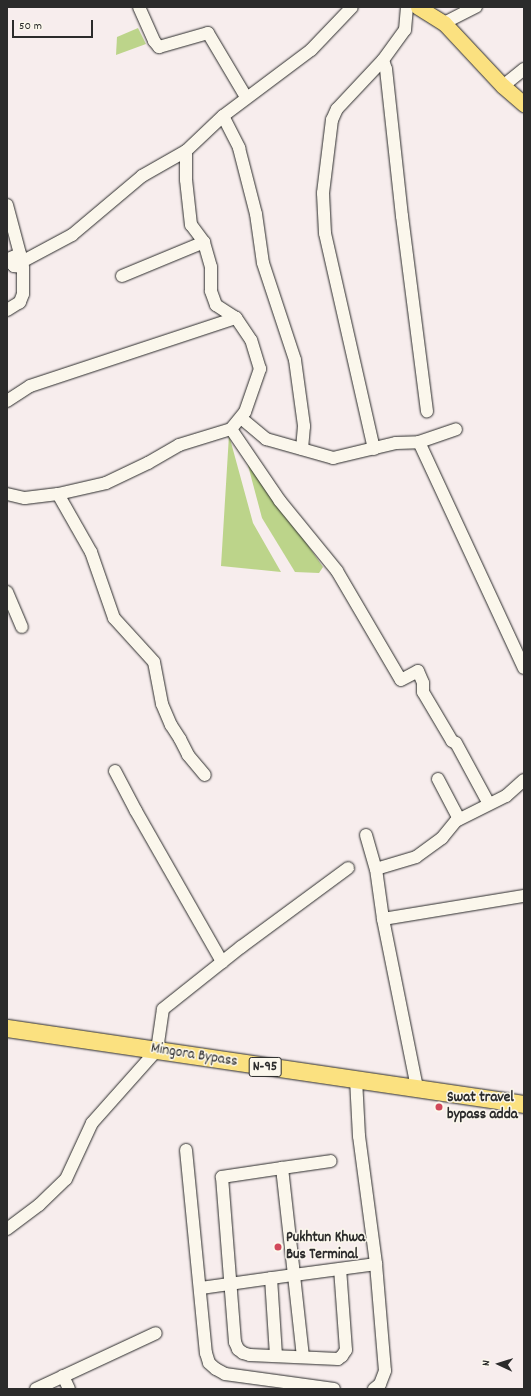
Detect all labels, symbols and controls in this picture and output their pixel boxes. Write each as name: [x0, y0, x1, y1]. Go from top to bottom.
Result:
scale bar: [14, 12, 95, 38]
text: 50 m: [19, 18, 42, 35]
street label: Mingora Bypass: [149, 1040, 239, 1072]
road number: N-95: [248, 1055, 282, 1079]
place label: Swat travel bypass adda: [447, 1089, 518, 1124]
marker: Swat travel bypass adda: [434, 1102, 444, 1112]
place label: Pukhtun Khwa Bus Terminal: [286, 1229, 365, 1264]
marker: Pukhtun Khwa Bus Terminal: [273, 1242, 283, 1252]
north arrow: [479, 1344, 519, 1384]
text: N: [479, 1360, 495, 1366]

